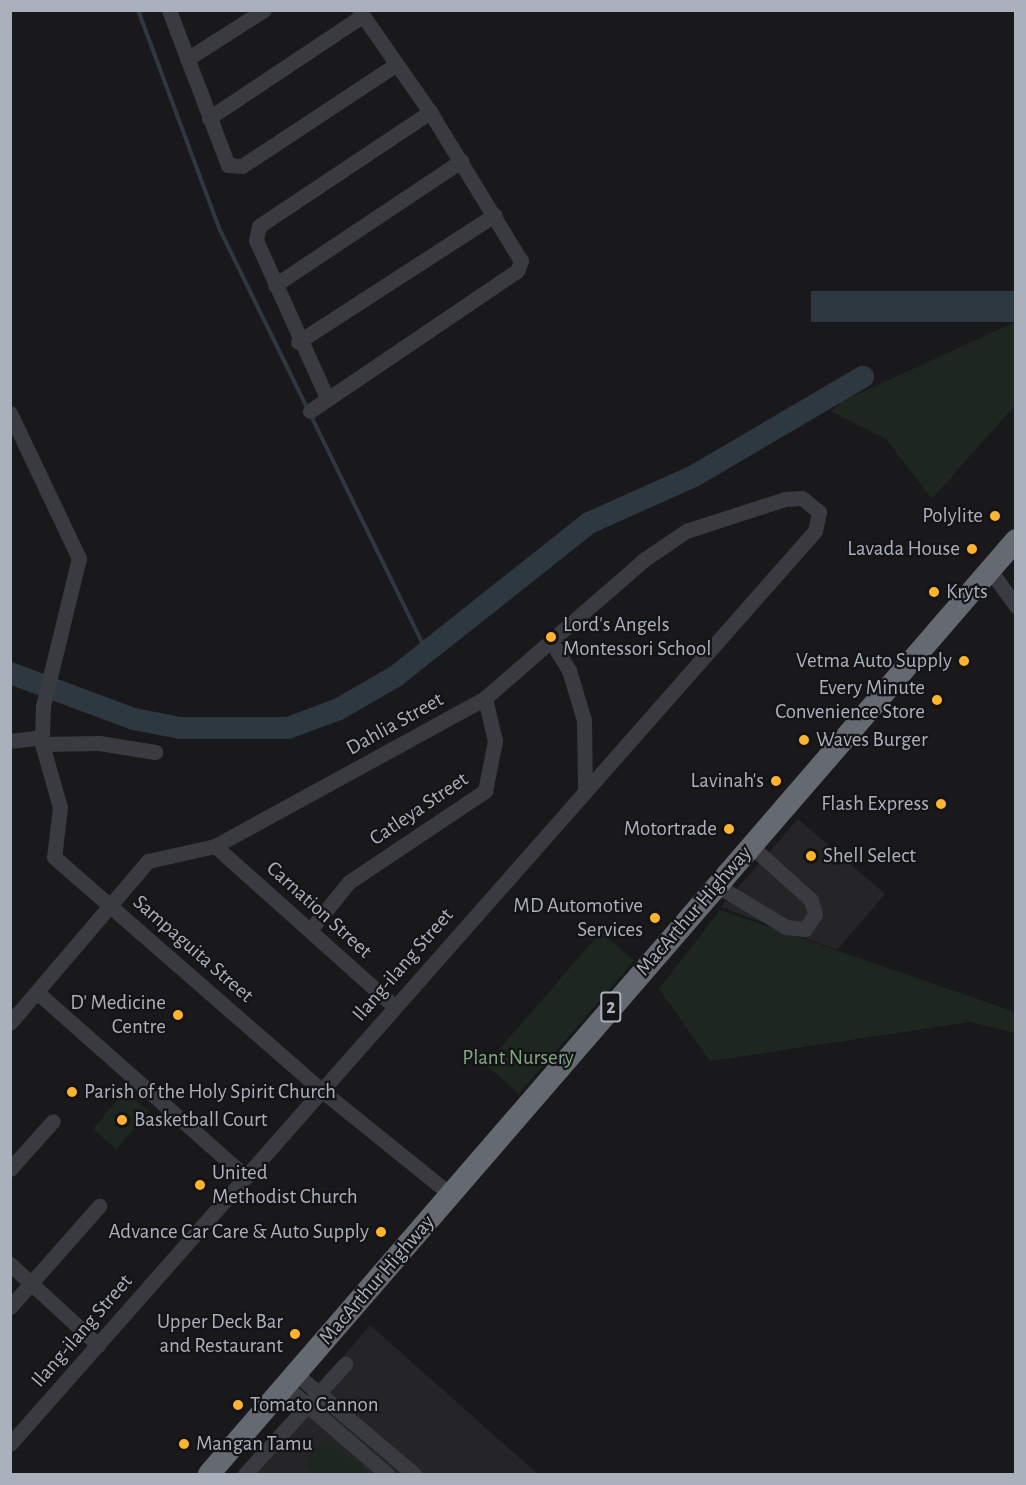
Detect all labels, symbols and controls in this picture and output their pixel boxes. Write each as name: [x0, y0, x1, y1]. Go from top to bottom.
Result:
place label: Polylite: [922, 503, 983, 529]
marker: Polylite: [988, 509, 1002, 523]
place label: Lavada House: [847, 536, 960, 562]
marker: Lavada House: [965, 542, 979, 556]
place label: Kryts: [946, 579, 988, 605]
marker: Kryts: [927, 585, 941, 599]
place label: Lord's Angels Montessori School: [563, 612, 711, 662]
marker: Lord's Angels Montessori School: [544, 630, 558, 644]
place label: Vetma Auto Supply: [796, 648, 952, 674]
marker: Vetma Auto Supply: [957, 654, 971, 668]
place label: Every Minute Convenience Store: [775, 675, 925, 725]
street label: Dahlia Street: [342, 687, 448, 761]
marker: Every Minute Convenience Store: [930, 693, 944, 707]
place label: Waves Burger: [816, 727, 928, 753]
marker: Waves Burger: [797, 733, 811, 747]
street label: Catleya Street: [365, 767, 473, 851]
place label: Lavinah's: [691, 768, 764, 794]
marker: Lavinah's: [769, 774, 783, 788]
place label: Flash Express: [821, 791, 929, 817]
marker: Flash Express: [934, 797, 948, 811]
place label: Motortrade: [624, 816, 717, 842]
marker: Motortrade: [722, 822, 736, 836]
street label: MacArthur Highway: [631, 841, 757, 981]
place label: Shell Select: [823, 843, 916, 869]
marker: Shell Select: [804, 849, 818, 863]
street label: Carnation Street: [261, 856, 377, 964]
street label: Sampaguita Street: [128, 890, 258, 1008]
place label: MD Automotive Services: [513, 893, 643, 943]
street label: Ilang-ilang Street: [347, 903, 459, 1027]
marker: MD Automotive Services: [648, 911, 662, 925]
place label: D' Medicine Centre: [70, 990, 166, 1040]
road number: 2: [599, 990, 623, 1024]
marker: D' Medicine Centre: [171, 1008, 185, 1022]
park label: Plant Nursery: [462, 1045, 574, 1071]
place label: Parish of the Holy Spirit Church: [84, 1079, 336, 1105]
marker: Parish of the Holy Spirit Church: [65, 1085, 79, 1099]
place label: Basketball Court: [134, 1107, 267, 1133]
marker: Basketball Court: [115, 1113, 129, 1127]
place label: United Methodist Church: [212, 1160, 358, 1210]
marker: United Methodist Church: [193, 1178, 207, 1192]
street label: MacArthur Highway: [314, 1210, 440, 1350]
place label: Advance Car Care & Auto Supply: [109, 1219, 369, 1245]
marker: Advance Car Care & Auto Supply: [374, 1225, 388, 1239]
street label: Ilang-ilang Street: [26, 1269, 138, 1393]
place label: Upper Deck Bar and Restaurant: [157, 1309, 283, 1359]
marker: Upper Deck Bar and Restaurant: [288, 1327, 302, 1341]
place label: Tomato Cannon: [250, 1392, 378, 1418]
marker: Tomato Cannon: [231, 1398, 245, 1412]
place label: Mangan Tamu: [196, 1431, 312, 1457]
marker: Mangan Tamu: [177, 1437, 191, 1451]

